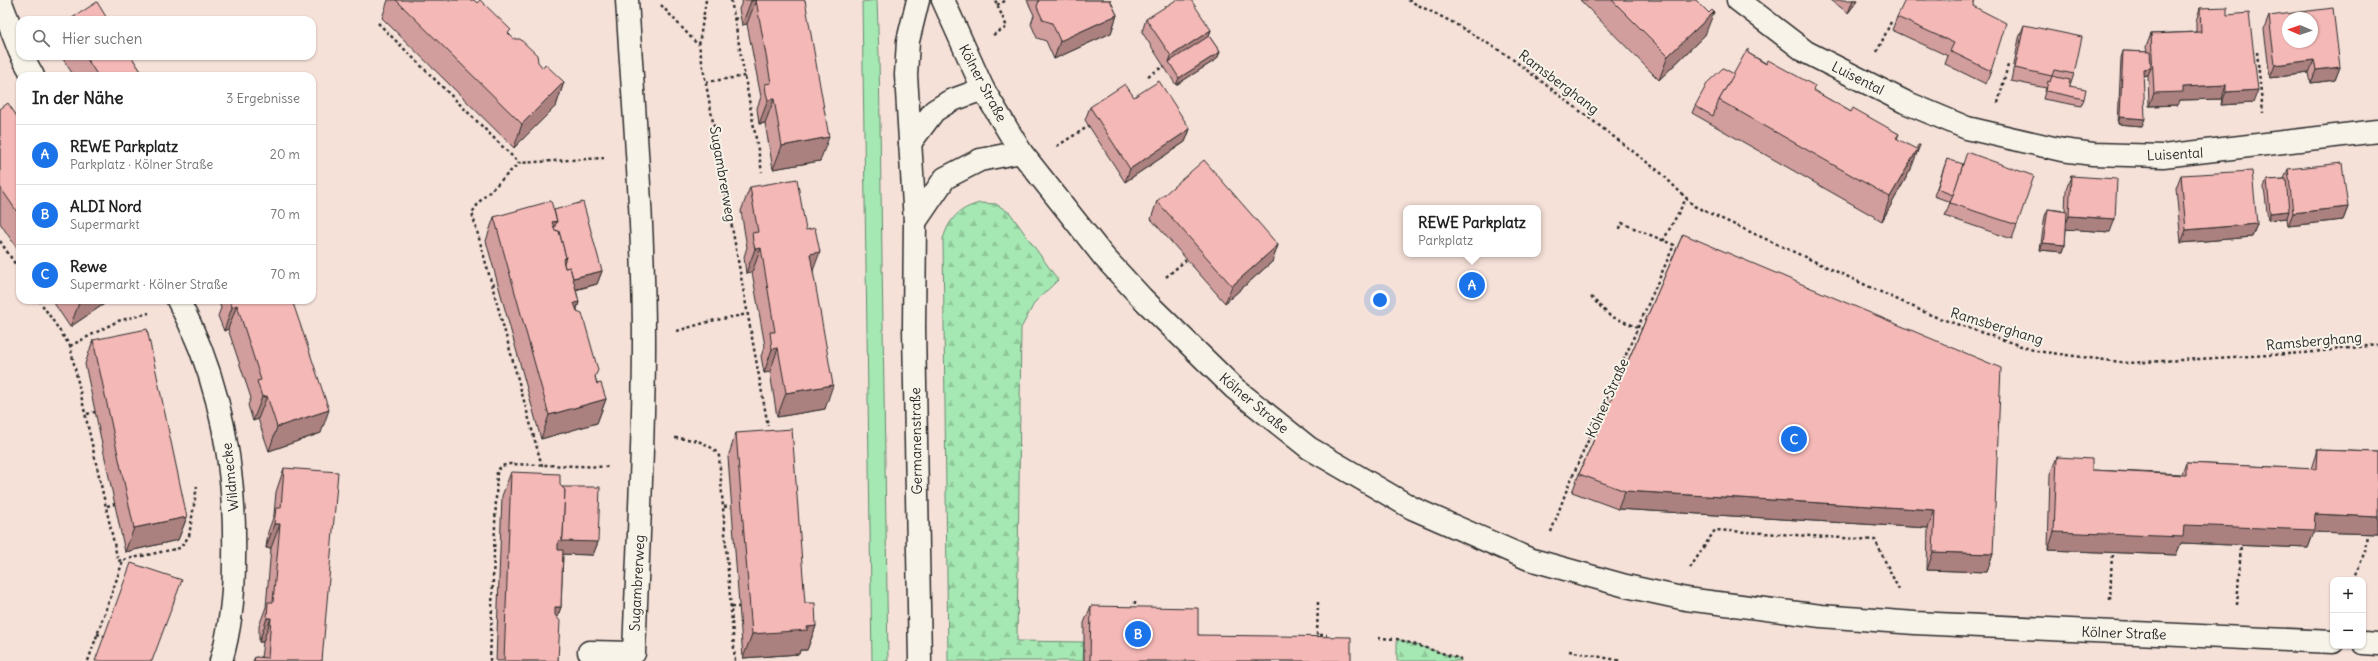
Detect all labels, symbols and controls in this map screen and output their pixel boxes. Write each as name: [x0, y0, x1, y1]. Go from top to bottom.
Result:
north arrow: [2282, 12, 2318, 48]
search box: [16, 16, 316, 60]
icon: search: [30, 27, 52, 49]
text: Hier suchen: [62, 29, 142, 48]
street label: Kölner Straße: [955, 41, 1011, 125]
street label: Ramsberghang: [1515, 46, 1603, 118]
street label: Luisental: [1829, 57, 1887, 99]
text: In der Nähe: [32, 87, 124, 109]
text: 3 Ergebnisse: [226, 90, 300, 107]
street label: Sugambrerweg: [706, 125, 740, 223]
text: REWE Parkplatz: [70, 137, 178, 156]
street label: Luisental: [2146, 144, 2204, 164]
text: A: [41, 146, 49, 163]
text: 20 m: [270, 146, 300, 163]
text: Parkplatz · Kölner Straße: [70, 156, 213, 173]
text: ALDI Nord: [70, 197, 142, 216]
popup: [1403, 205, 1541, 257]
text: B: [41, 206, 49, 223]
text: 70 m: [271, 206, 300, 223]
text: REWE Parkplatz: [1418, 213, 1526, 232]
text: Supermarkt: [70, 216, 140, 233]
text: Parkplatz: [1418, 232, 1473, 249]
text: Rewe: [70, 257, 107, 276]
text: C: [41, 266, 49, 283]
text: 70 m: [271, 266, 300, 283]
pin: A: [1459, 270, 1485, 300]
text: Supermarkt · Kölner Straße: [70, 276, 228, 293]
your location: [1370, 290, 1390, 310]
street label: Ramsberghang: [1948, 303, 2046, 349]
street label: Ramsberghang: [2265, 328, 2363, 354]
street label: Kölner Straße: [1581, 355, 1633, 441]
street label: Kölner Straße: [1216, 369, 1292, 437]
street label: Germanenstraße: [906, 387, 926, 495]
pin: C: [1781, 424, 1807, 454]
street label: Wildmecke: [217, 442, 243, 512]
street label: Sugambrerweg: [625, 534, 649, 632]
map controls: [2330, 577, 2366, 649]
button: +: [2330, 577, 2366, 613]
button: −: [2330, 613, 2366, 649]
pin: B: [1125, 619, 1151, 649]
street label: Kölner Straße: [2081, 623, 2167, 643]

